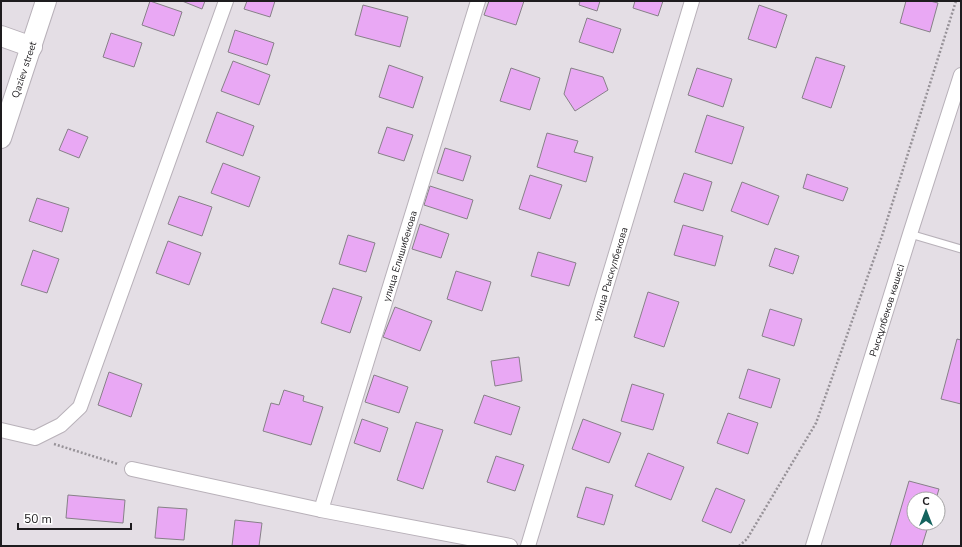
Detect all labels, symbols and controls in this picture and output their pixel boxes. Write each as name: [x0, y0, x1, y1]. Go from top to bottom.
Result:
street label: Qaziev street: [9, 39, 40, 100]
street label: улица Елишибекова: [380, 209, 421, 303]
street label: улица Рыскулбекова: [590, 226, 632, 323]
street label: Рысқұлбеков көшесі: [866, 262, 908, 358]
north arrow: [906, 491, 946, 531]
text: С: [922, 494, 930, 509]
scale bar: [18, 505, 131, 531]
text: 50 m: [24, 511, 52, 527]

